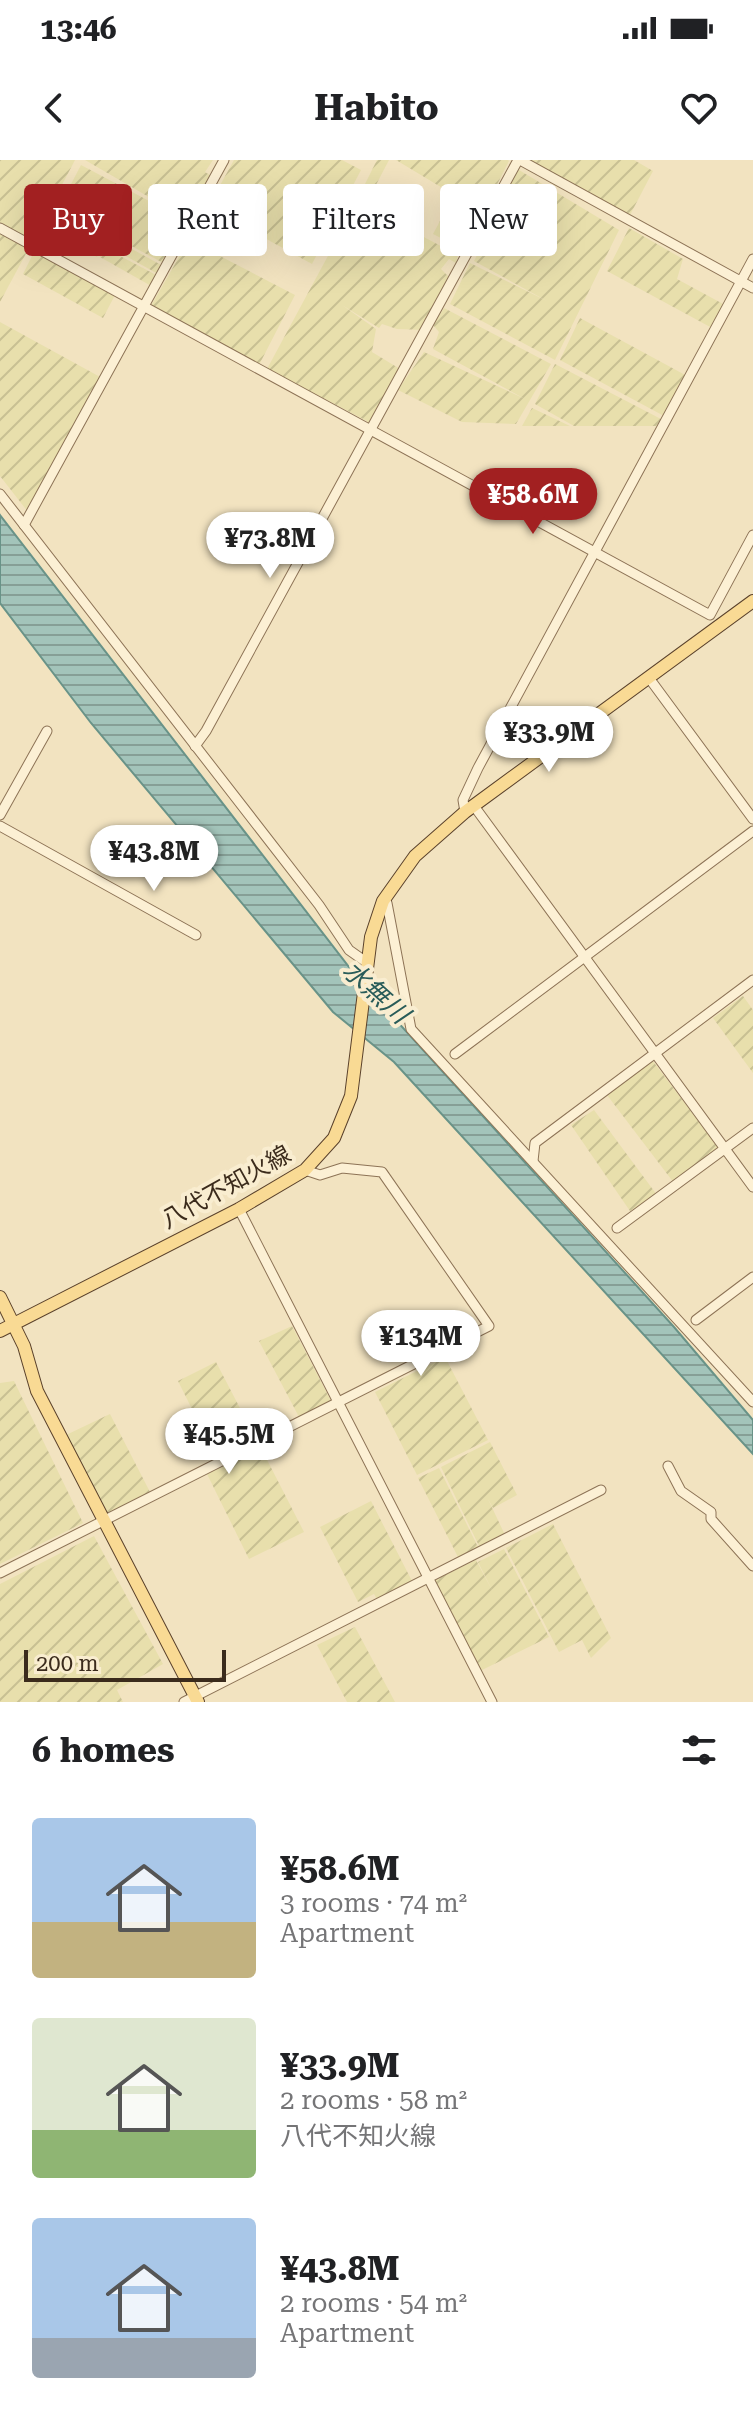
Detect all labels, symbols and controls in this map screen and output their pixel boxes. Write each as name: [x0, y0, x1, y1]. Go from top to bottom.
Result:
text: 13:46: [40, 11, 117, 46]
icon: back: [32, 86, 76, 130]
icon: heart: [677, 86, 721, 130]
text: Habito: [314, 87, 439, 129]
chip: Buy: [24, 184, 132, 256]
chip: Rent: [148, 184, 267, 256]
chip: Filters: [283, 184, 424, 256]
chip: New: [440, 184, 557, 256]
pin: ¥58.6M: [468, 468, 598, 536]
text: ¥58.6M: [487, 479, 579, 509]
pin: ¥73.8M: [205, 512, 335, 580]
text: ¥73.8M: [224, 523, 316, 553]
pin: ¥33.9M: [484, 706, 614, 774]
text: ¥33.9M: [503, 717, 595, 747]
pin: ¥43.8M: [89, 825, 219, 893]
text: ¥43.8M: [108, 836, 200, 866]
water label: 水無川: [337, 955, 417, 1031]
street label: 八代不知火線: [156, 1140, 296, 1234]
pin: ¥134M: [365, 1310, 477, 1378]
text: ¥134M: [379, 1321, 463, 1351]
pin: ¥45.5M: [164, 1408, 294, 1476]
text: ¥45.5M: [183, 1419, 275, 1449]
scale bar: [24, 1646, 226, 1682]
text: 200 m: [36, 1651, 99, 1676]
icon: filters: [677, 1728, 721, 1772]
text: 6 homes: [32, 1730, 175, 1770]
text: ¥58.6M: [280, 1848, 400, 1888]
icon: home: [96, 1850, 192, 1946]
text: 3 rooms · 74 m²: [280, 1888, 467, 1918]
text: Apartment: [280, 1918, 414, 1948]
text: ¥33.9M: [280, 2045, 400, 2085]
icon: home: [96, 2050, 192, 2146]
text: 2 rooms · 58 m²: [280, 2085, 467, 2115]
text: 八代不知火線: [280, 2121, 436, 2151]
text: ¥43.8M: [280, 2248, 400, 2288]
icon: home: [96, 2250, 192, 2346]
text: 2 rooms · 54 m²: [280, 2288, 467, 2318]
text: Apartment: [280, 2318, 414, 2348]

